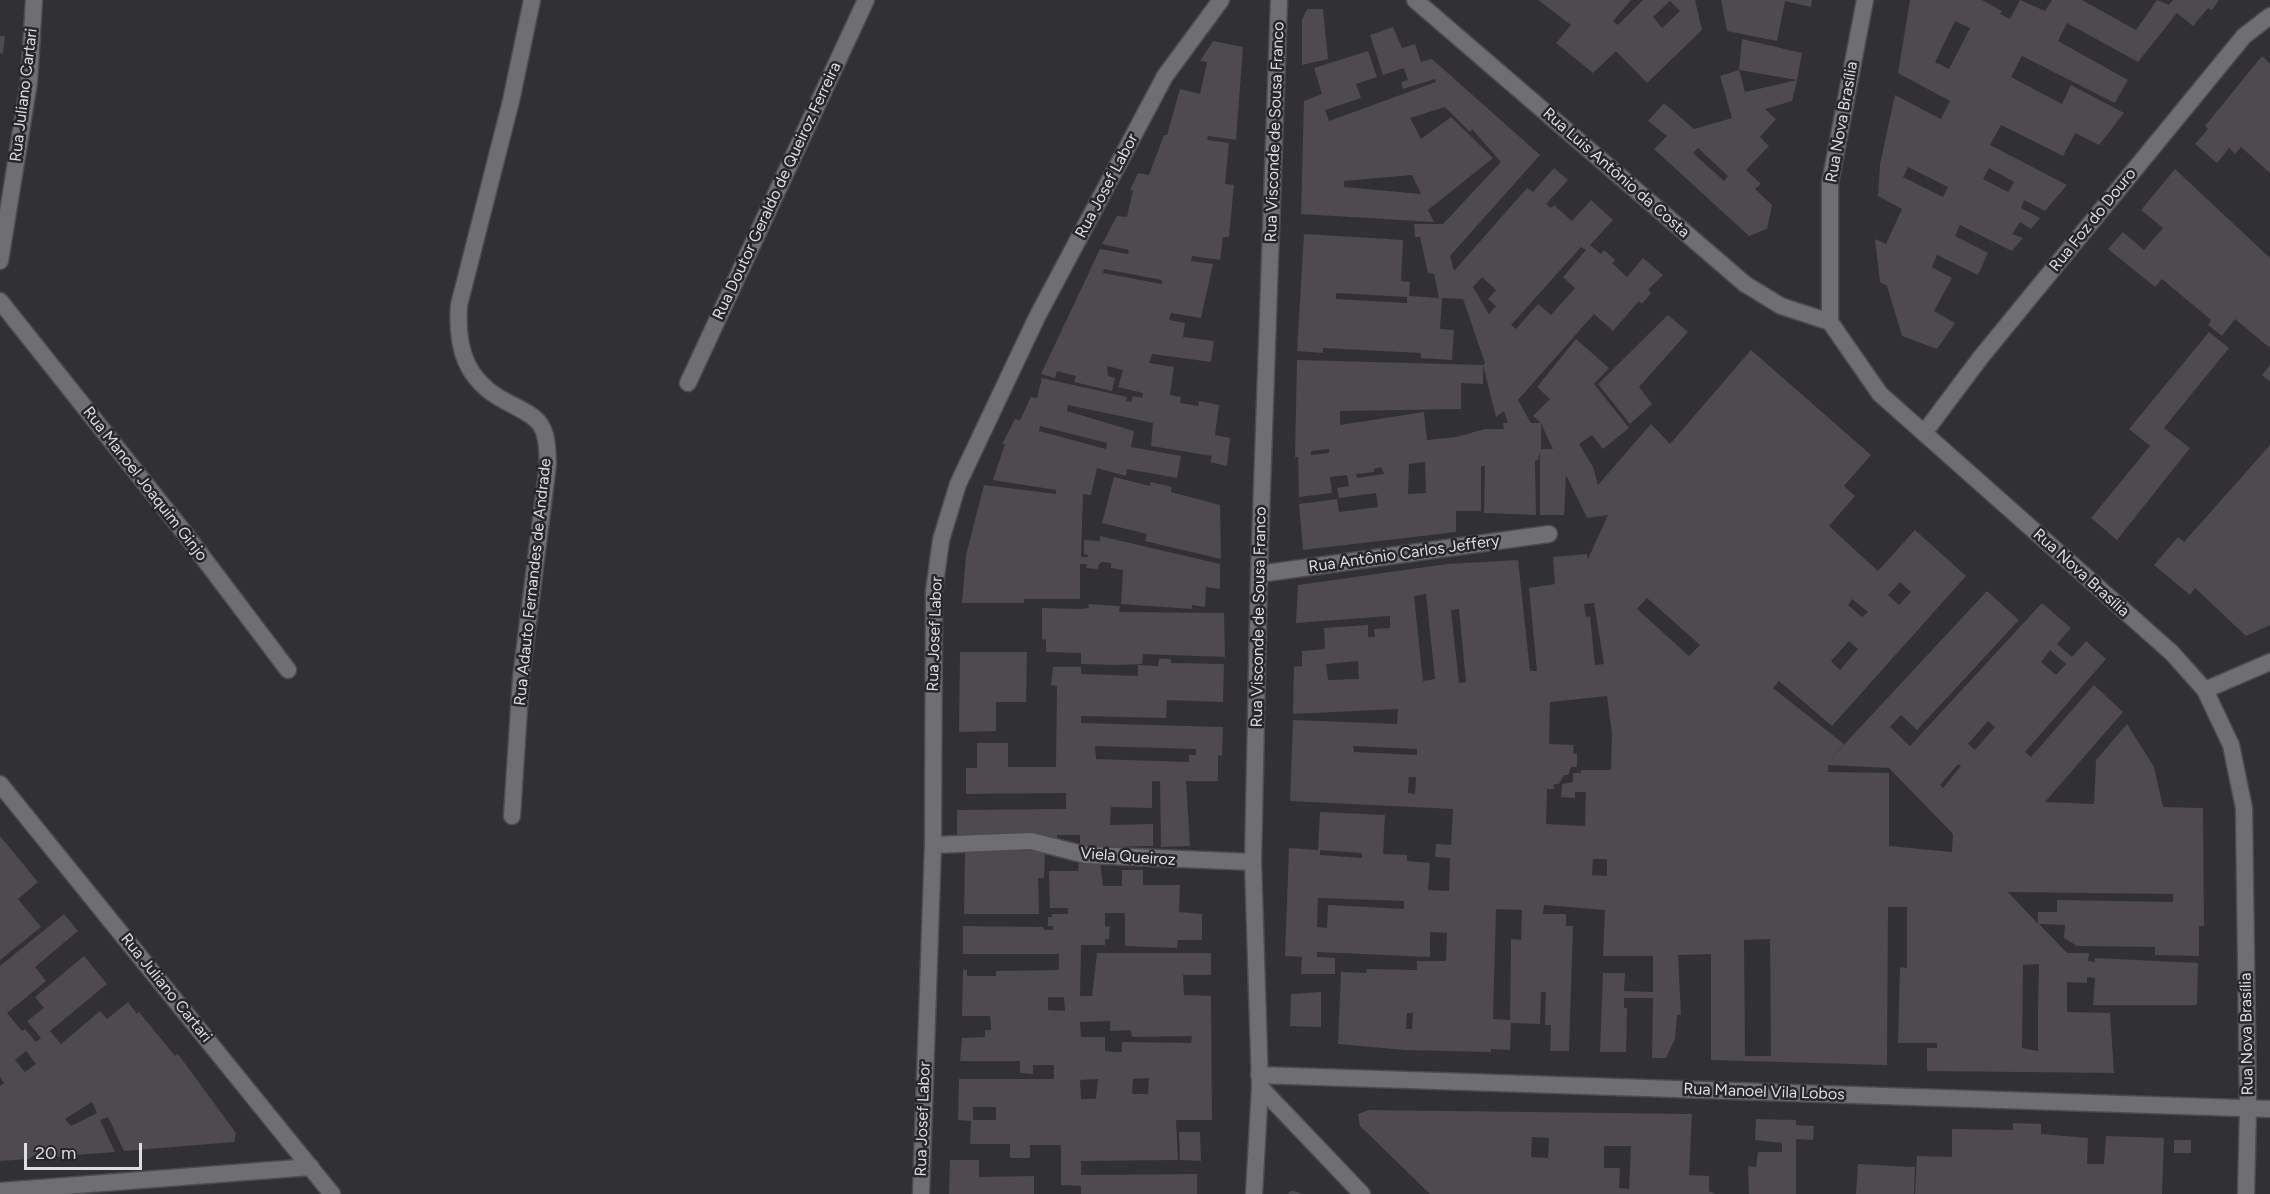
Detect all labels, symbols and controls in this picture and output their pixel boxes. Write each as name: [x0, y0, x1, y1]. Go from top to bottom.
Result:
street label: Rua Visconde de Sousa Franco: [1262, 21, 1288, 243]
street label: Rua Juliano Cartari: [6, 27, 42, 163]
street label: Rua Doutor Geraldo de Queiroz Ferreira: [709, 59, 845, 323]
street label: Rua Nova Brasília: [1822, 60, 1862, 184]
street label: Rua Luis Antônio da Costa: [1539, 104, 1693, 242]
street label: Rua Josef Labor: [1071, 131, 1143, 241]
street label: Rua Foz do Douro: [2045, 165, 2141, 275]
street label: Rua Manoel Joaquim Ginjo: [79, 403, 211, 565]
street label: Rua Adauto Fernandes de Andrade: [510, 457, 556, 707]
street label: Rua Visconde de Sousa Franco: [1247, 506, 1271, 728]
street label: Rua Nova Brasília: [2029, 525, 2133, 621]
street label: Rua Antônio Carlos Jeffery: [1307, 531, 1501, 577]
street label: Rua Josef Labor: [923, 576, 947, 692]
street label: Viela Queiroz: [1080, 844, 1176, 870]
street label: Rua Juliano Cartari: [116, 930, 216, 1046]
street label: Rua Nova Brasília: [2236, 973, 2258, 1095]
street label: Rua Josef Labor: [911, 1061, 935, 1177]
street label: Rua Manoel Vila Lobos: [1683, 1080, 1845, 1104]
scale bar: [27, 1131, 146, 1169]
text: 20 m: [35, 1142, 76, 1164]

